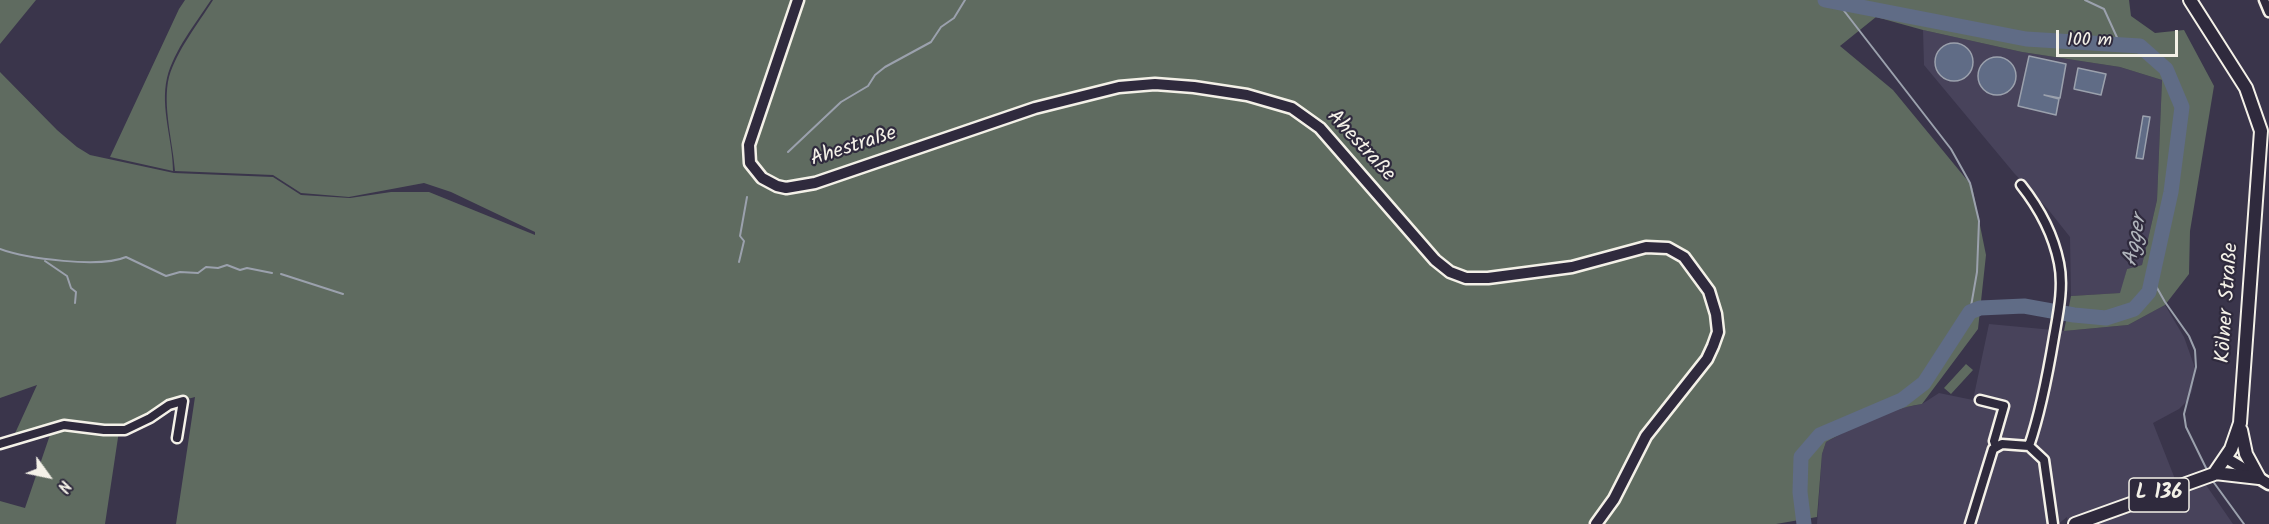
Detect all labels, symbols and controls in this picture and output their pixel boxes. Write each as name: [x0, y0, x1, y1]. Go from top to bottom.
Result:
scale bar: [2059, 18, 2180, 56]
text: 100 m: [2067, 26, 2112, 55]
street label: Ahestraße: [1320, 106, 1400, 188]
street label: Ahestraße: [808, 122, 900, 174]
water label: Agger: [2119, 213, 2155, 269]
street label: Kölner Straße: [2212, 242, 2246, 364]
north arrow: [18, 446, 78, 506]
text: N: [50, 475, 77, 497]
road number: L 136: [2129, 478, 2189, 512]

